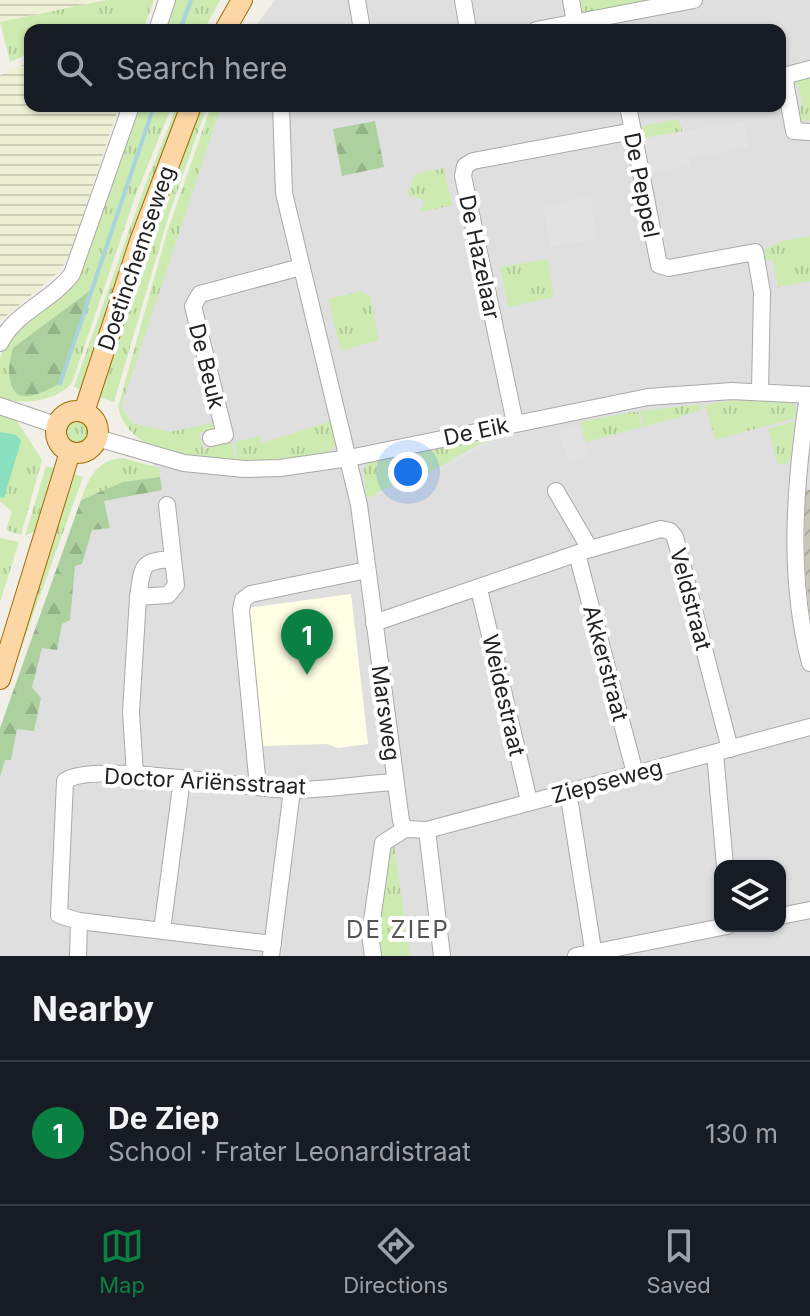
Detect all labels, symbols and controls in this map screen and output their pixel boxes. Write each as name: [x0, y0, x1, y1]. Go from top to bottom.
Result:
search box: [24, 24, 786, 112]
icon: search: [52, 46, 96, 90]
text: Search here: [116, 50, 288, 86]
street label: De Peppel: [619, 130, 665, 240]
street label: Doetinchemseweg: [92, 162, 180, 354]
street label: De Hazelaar: [454, 192, 506, 322]
street label: De Beuk: [184, 321, 230, 411]
street label: De Eik: [441, 411, 511, 451]
your location: [388, 452, 428, 492]
street label: Veldstraat: [665, 545, 717, 653]
street label: Akkerstraat: [578, 602, 634, 724]
pin: 1: [281, 609, 333, 675]
street label: Weidestraat: [477, 632, 531, 758]
street label: Marsweg: [366, 664, 406, 762]
street label: Ziepseweg: [549, 754, 665, 808]
street label: Doctor Ariënsstraat: [104, 763, 306, 799]
map controls: [714, 860, 786, 932]
button: layers: [714, 860, 786, 932]
district label: DE ZIEP: [346, 915, 450, 944]
text: Nearby: [32, 988, 154, 1029]
text: De Ziep: [108, 1100, 219, 1136]
text: 1: [52, 1118, 64, 1149]
text: 130 m: [705, 1118, 778, 1149]
text: School · Frater Leonardistraat: [108, 1136, 471, 1167]
tab: Map: [99, 1224, 145, 1298]
tab: Directions: [343, 1224, 448, 1298]
tab: Saved: [646, 1224, 711, 1298]

